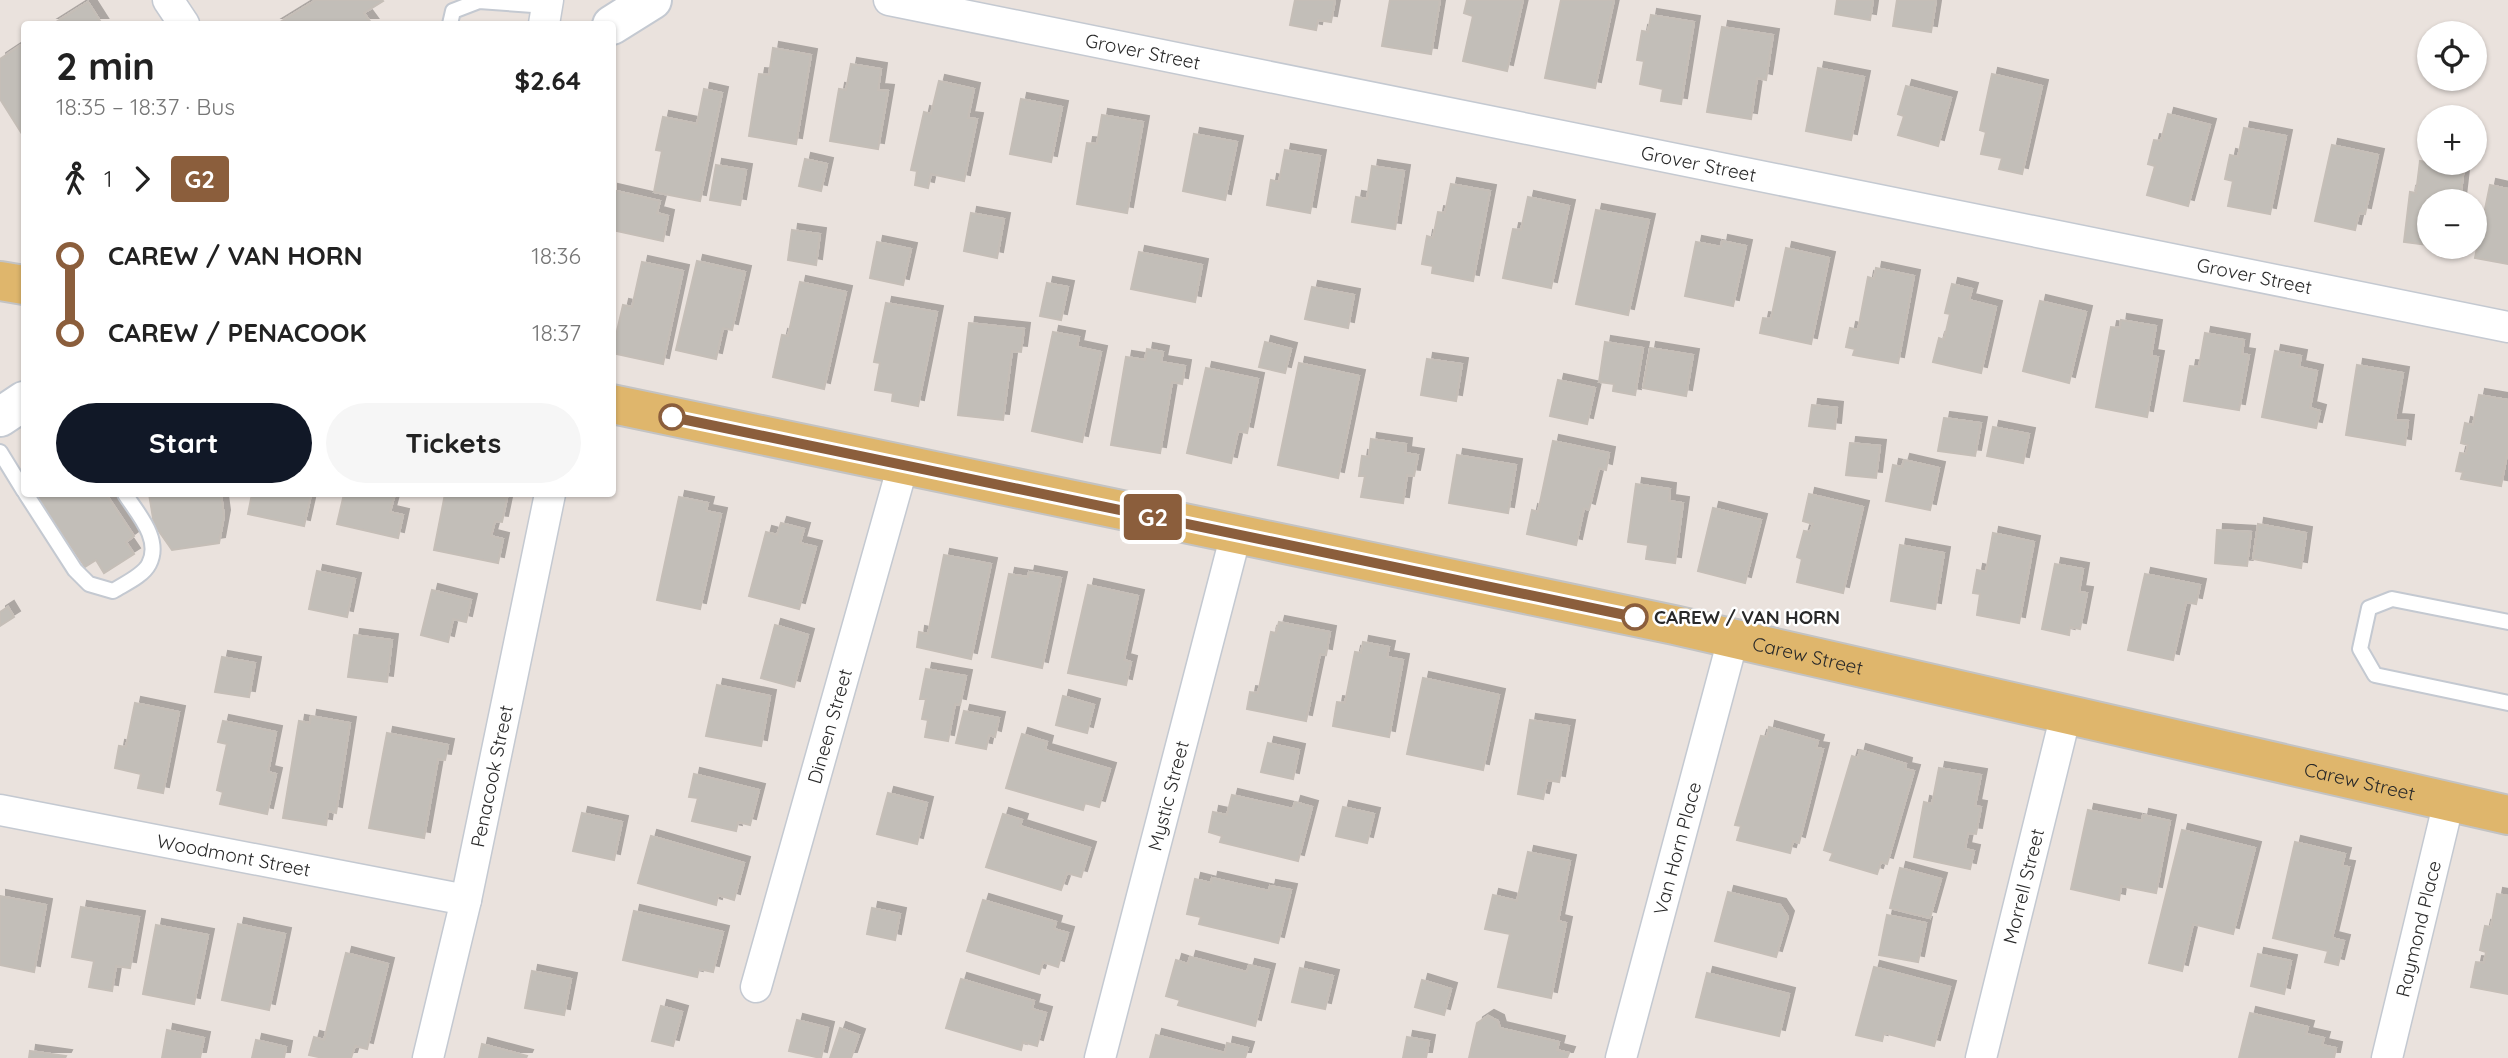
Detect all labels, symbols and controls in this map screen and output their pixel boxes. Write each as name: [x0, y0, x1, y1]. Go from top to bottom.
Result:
map controls: [2417, 21, 2487, 259]
button: locate: [2417, 21, 2487, 91]
street label: Grover Street: [1083, 28, 1202, 75]
text: 2 min: [56, 42, 155, 90]
text: $2.64: [515, 64, 581, 97]
text: 18:35 – 18:37 · Bus: [56, 92, 235, 121]
button: +: [2417, 105, 2487, 175]
street label: Grover Street: [1639, 140, 1758, 187]
icon: walk: [56, 160, 94, 198]
icon: forward: [123, 160, 161, 198]
text: 1: [104, 164, 113, 193]
text: G2: [185, 164, 215, 194]
button: −: [2417, 189, 2487, 259]
text: CAREW / VAN HORN: [108, 239, 363, 272]
text: 18:36: [531, 241, 581, 270]
street label: Grover Street: [2195, 252, 2314, 299]
text: CAREW / PENACOOK: [108, 316, 366, 349]
text: 18:37: [532, 318, 581, 347]
button: Start: [56, 403, 312, 483]
button: Tickets: [326, 403, 581, 483]
unlabelled marker: [659, 404, 685, 430]
line badge: G2: [1122, 494, 1184, 540]
text: G2: [1138, 502, 1168, 532]
marker: CAREW / VAN HORN: [1622, 604, 1648, 630]
place label: CAREW / VAN HORN: [1654, 605, 1840, 629]
street label: Carew Street: [1750, 631, 1866, 680]
street label: Dineen Street: [802, 666, 857, 786]
street label: Penacook Street: [465, 703, 518, 849]
street label: Mystic Street: [1142, 738, 1194, 853]
street label: Carew Street: [2302, 757, 2417, 805]
street label: Van Horn Place: [1648, 779, 1706, 917]
street label: Morrell Street: [1998, 826, 2049, 946]
street label: Woodmont Street: [155, 829, 313, 882]
street label: Raymond Place: [2390, 858, 2446, 999]

